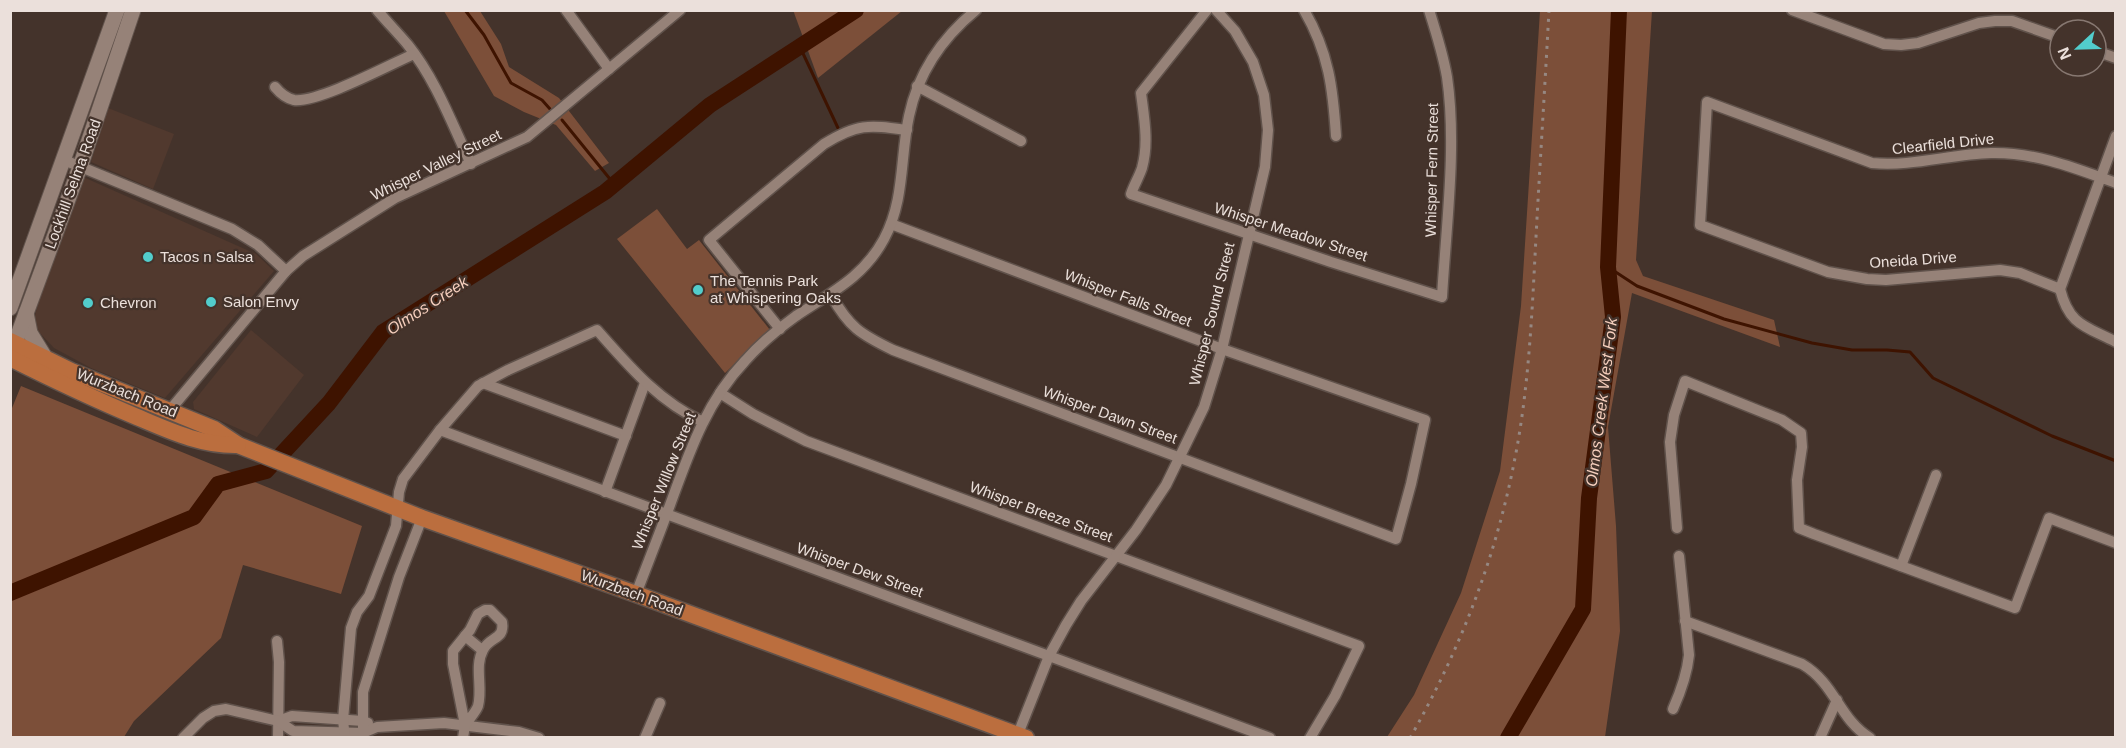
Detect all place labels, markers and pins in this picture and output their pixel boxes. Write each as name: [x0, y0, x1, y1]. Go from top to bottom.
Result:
place label: Tacos n Salsa: [160, 248, 254, 265]
marker: Tacos n Salsa: [141, 250, 155, 264]
place label: The Tennis Park at Whispering Oaks: [710, 272, 841, 306]
marker: The Tennis Park at Whispering Oaks: [691, 283, 705, 297]
place label: Salon Envy: [223, 293, 299, 310]
place label: Chevron: [100, 294, 157, 311]
marker: Salon Envy: [204, 295, 218, 309]
marker: Chevron: [81, 296, 95, 310]

